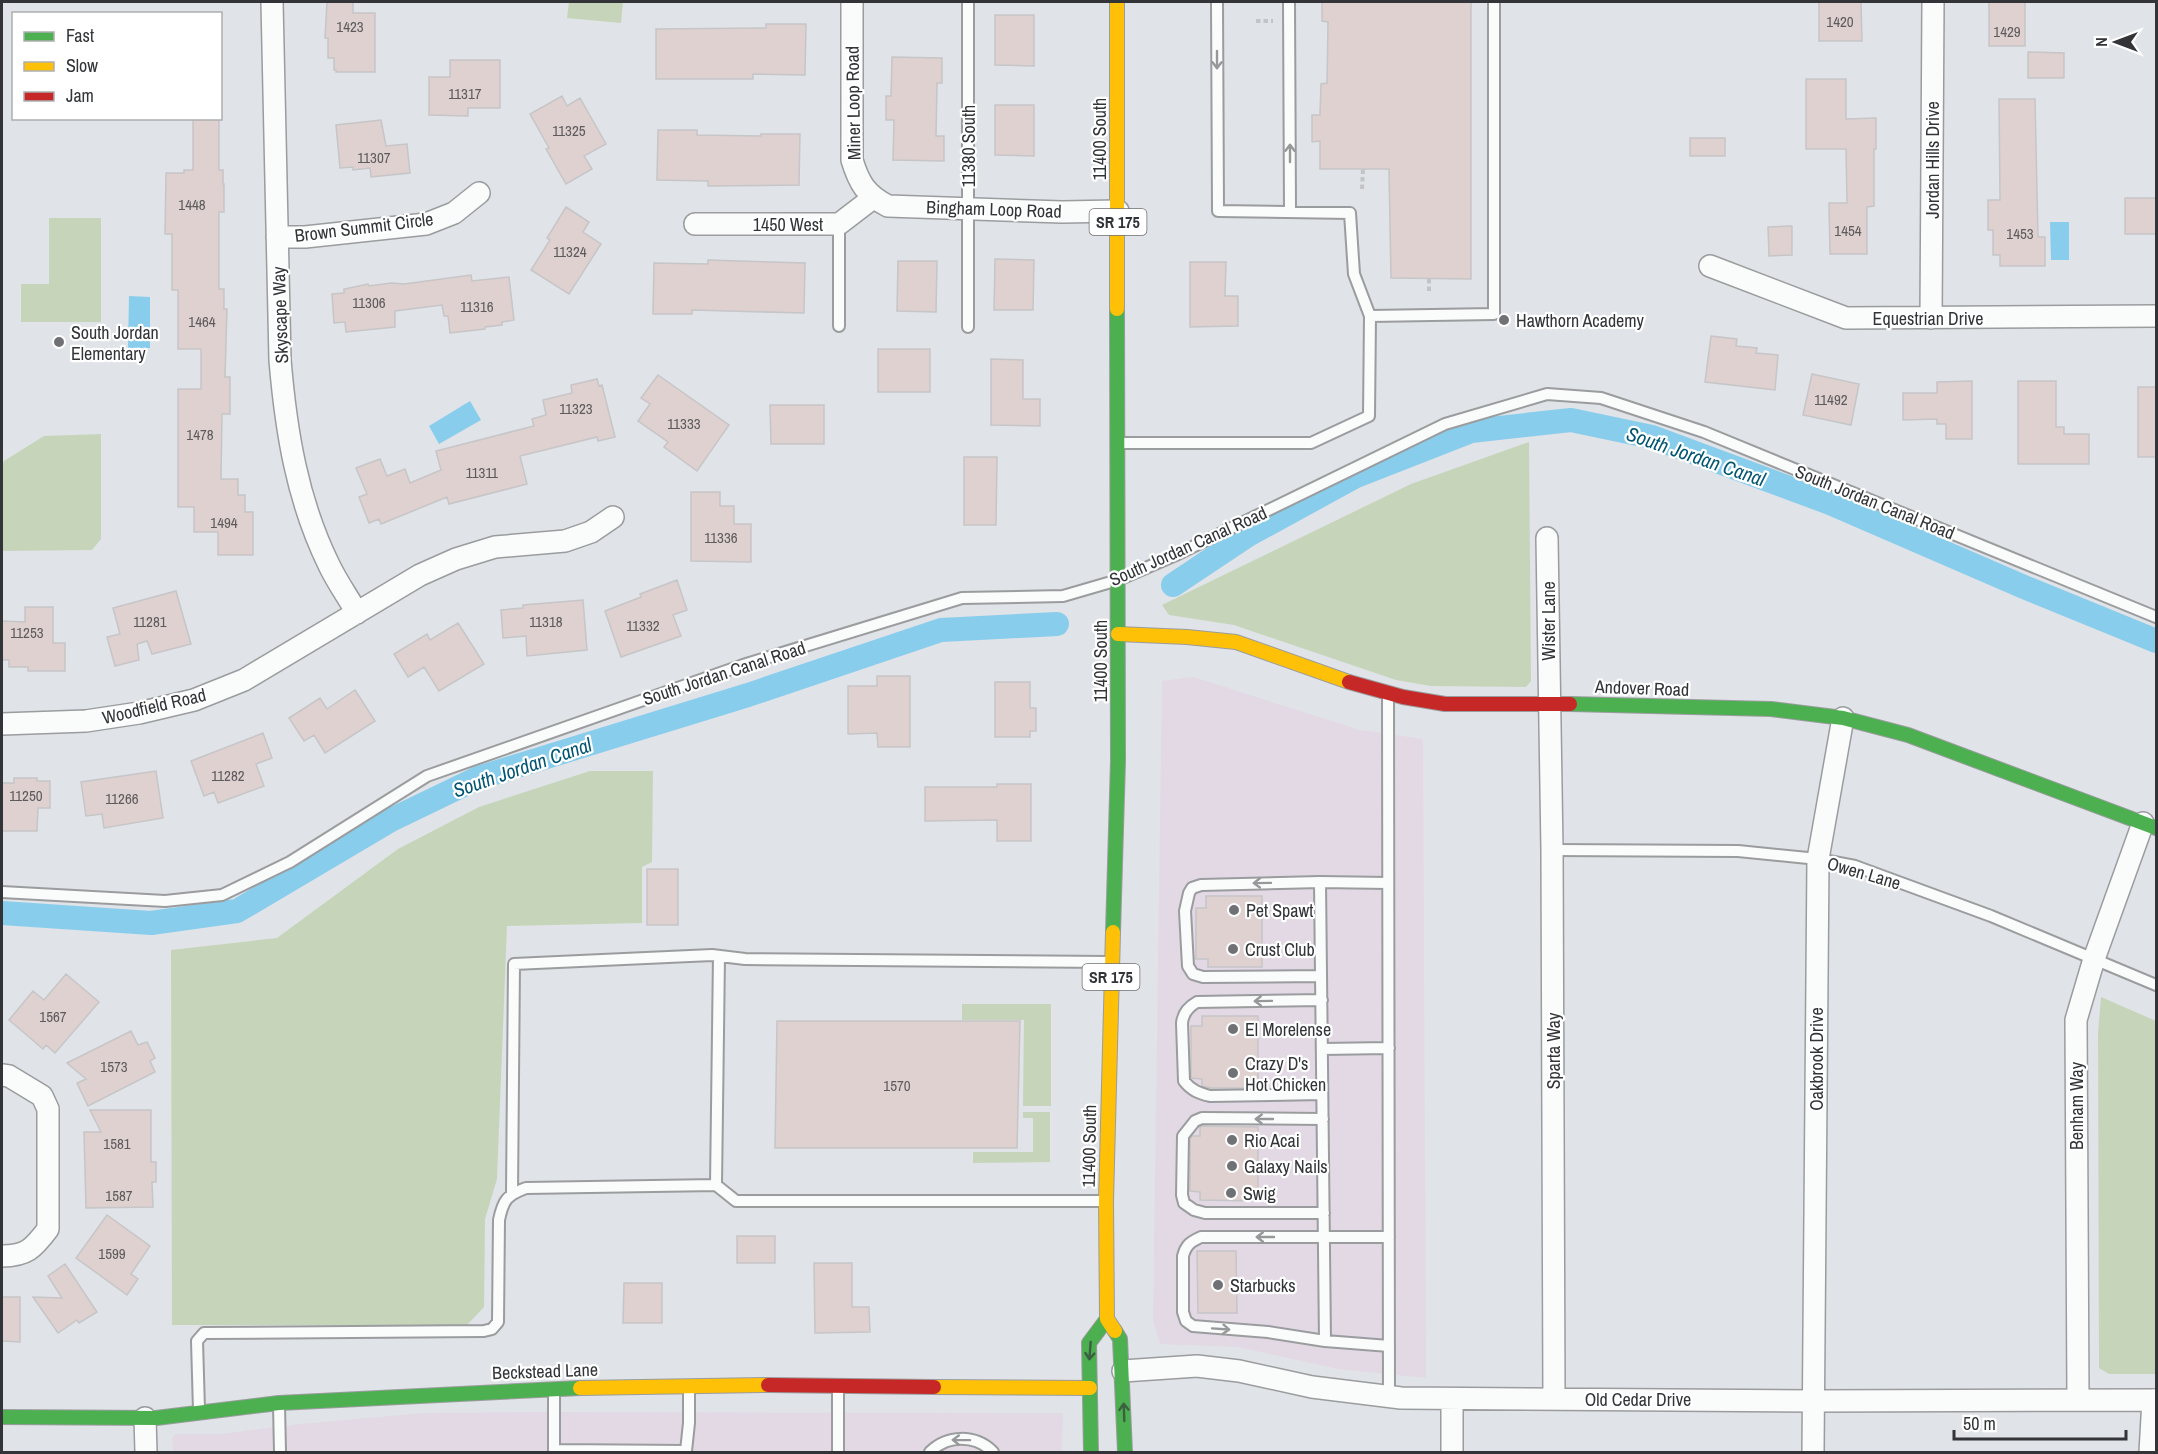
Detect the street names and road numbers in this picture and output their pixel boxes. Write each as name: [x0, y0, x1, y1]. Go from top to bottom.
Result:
street label: Miner Loop Road: [840, 46, 866, 160]
street label: 11400 South: [1087, 98, 1112, 180]
street label: Jordan Hills Drive: [1920, 101, 1945, 219]
street label: 11380 South: [956, 105, 981, 187]
street label: Bingham Loop Road: [926, 194, 1062, 224]
street label: Brown Summit Circle: [293, 206, 435, 248]
road number: SR 175: [1090, 209, 1146, 235]
street label: 1450 West: [753, 212, 823, 237]
street label: Skyscape Way: [266, 265, 294, 364]
street label: Equestrian Drive: [1873, 306, 1983, 331]
street label: South Jordan Canal Road: [1792, 459, 1958, 545]
street label: South Jordan Canal Road: [1105, 500, 1271, 592]
street label: Wister Lane: [1536, 581, 1561, 661]
street label: 11400 South: [1088, 620, 1113, 702]
street label: South Jordan Canal Road: [639, 635, 809, 711]
street label: Andover Road: [1593, 674, 1690, 702]
street label: Woodfield Road: [100, 682, 208, 730]
street label: Owen Lane: [1824, 851, 1904, 895]
road number: SR 175: [1082, 964, 1140, 990]
street label: Oakbrook Drive: [1804, 1007, 1829, 1111]
street label: Sparta Way: [1541, 1012, 1566, 1089]
street label: Benham Way: [2064, 1061, 2089, 1150]
street label: 11400 South: [1076, 1104, 1102, 1188]
street label: Beckstead Lane: [492, 1357, 598, 1385]
street label: Old Cedar Drive: [1585, 1387, 1691, 1412]

